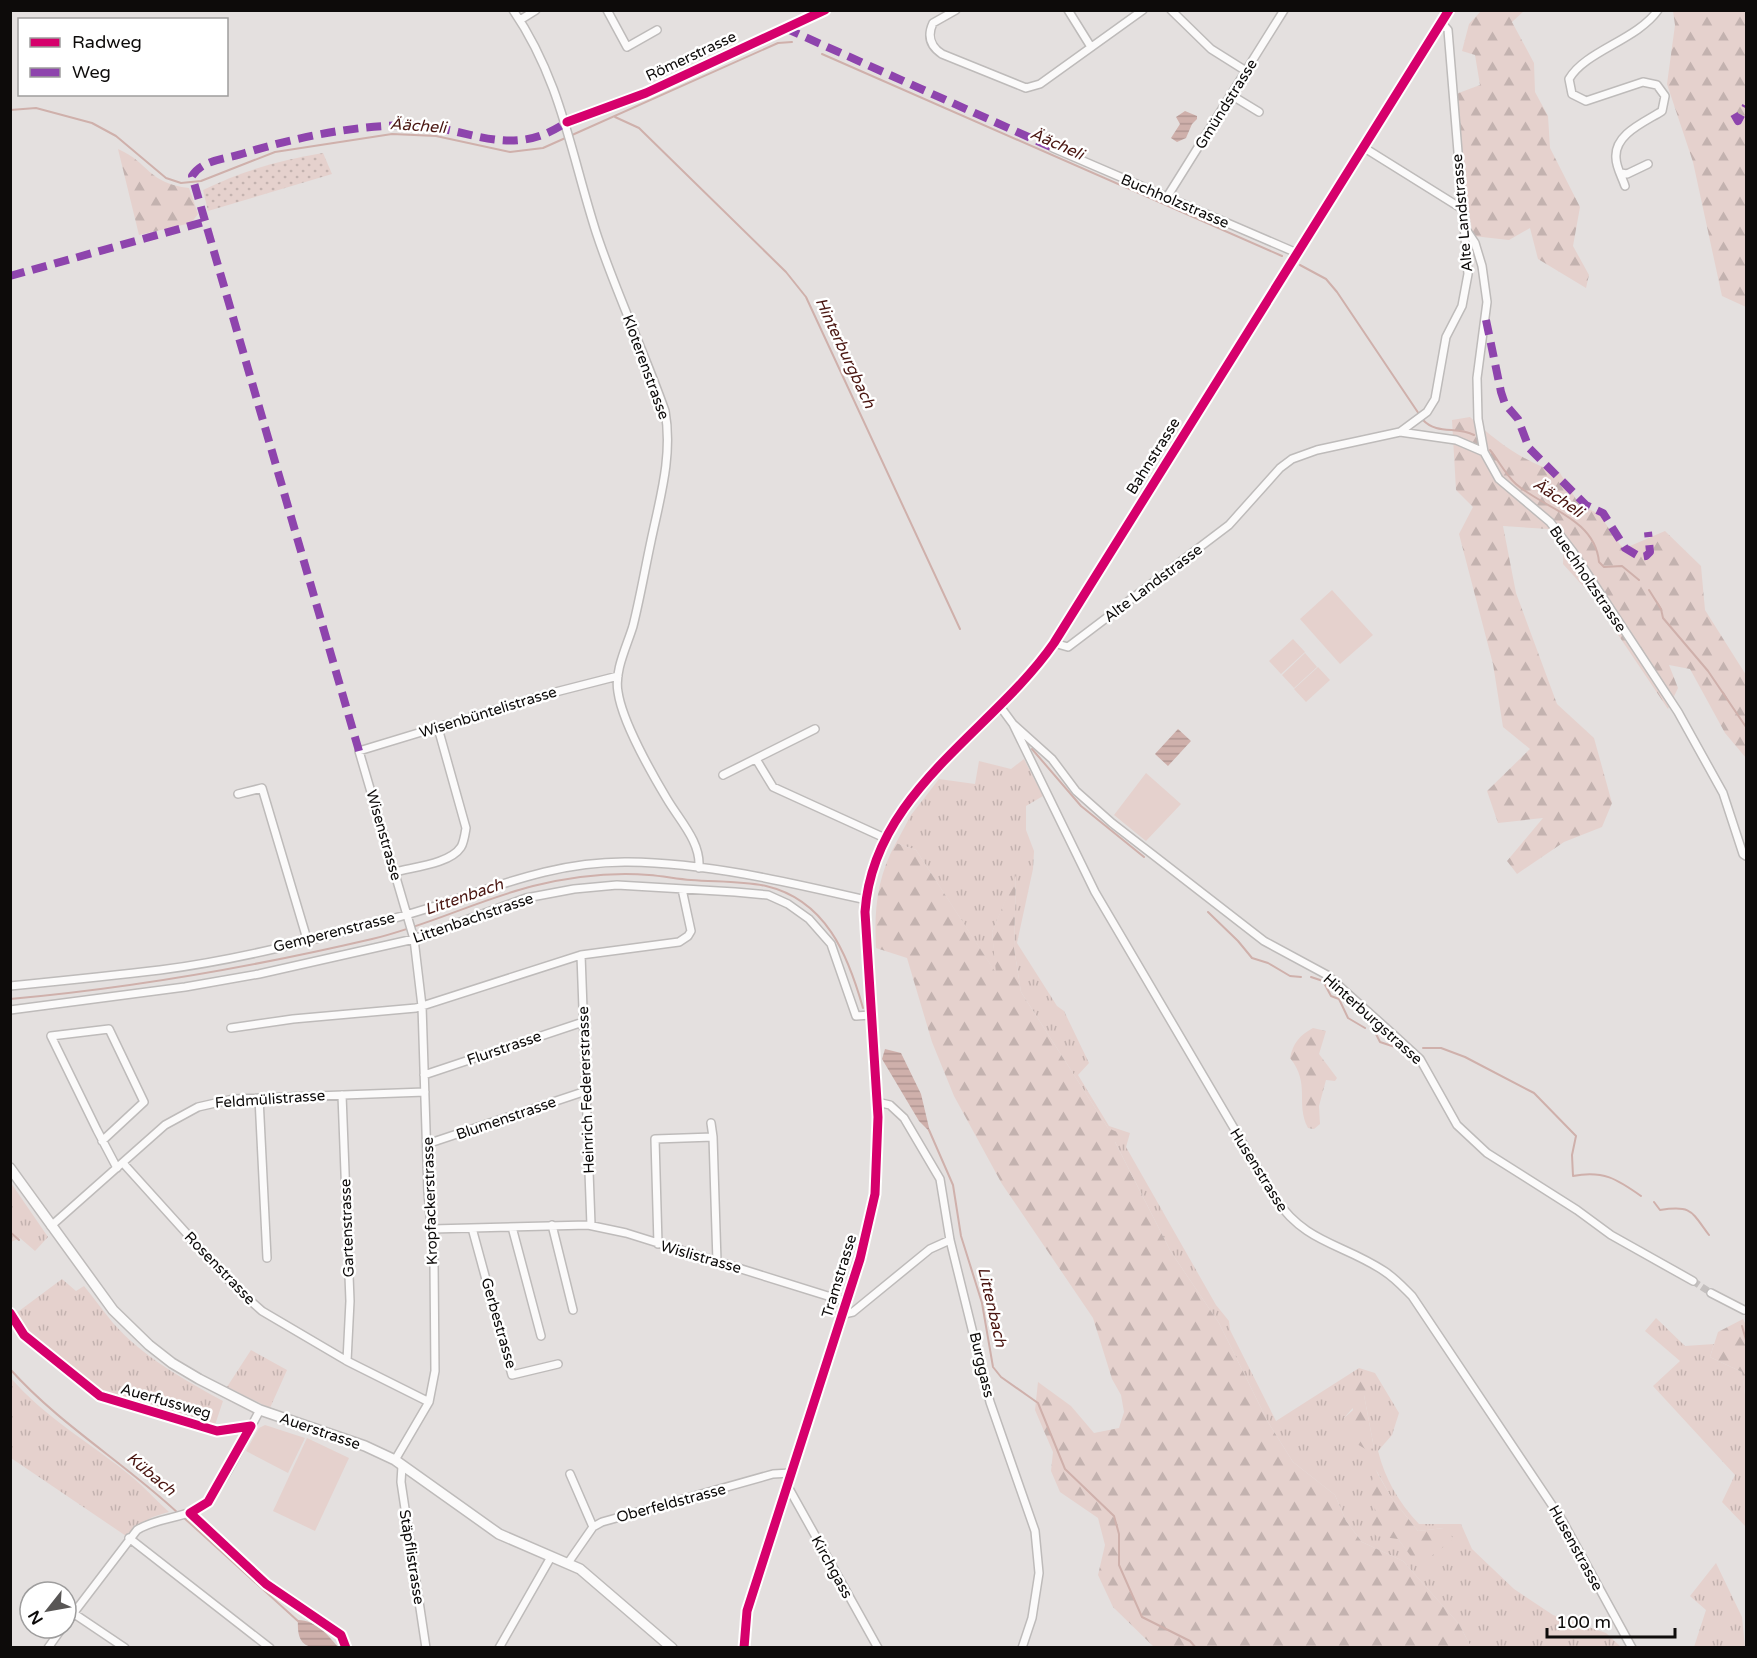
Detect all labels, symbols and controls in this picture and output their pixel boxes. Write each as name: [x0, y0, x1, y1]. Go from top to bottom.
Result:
legend: [18, 18, 228, 96]
street label: Römerstrasse: [643, 27, 739, 85]
text: Radweg: [72, 31, 142, 53]
street label: Gmündstrasse: [1191, 56, 1261, 152]
text: Weg: [72, 61, 111, 83]
water label: Äächeli: [389, 114, 449, 138]
water label: Äächeli: [1027, 123, 1089, 165]
street label: Alte Landstrasse: [1448, 153, 1476, 273]
street label: Buchholzstrasse: [1118, 170, 1232, 232]
water label: Hinterburgbach: [811, 294, 880, 413]
street label: Kloterenstrasse: [619, 312, 673, 422]
street label: Bahnstrasse: [1122, 414, 1184, 498]
water label: Äächeli: [1529, 474, 1589, 523]
street label: Buechholzstrasse: [1546, 522, 1630, 636]
street label: Alte Landstrasse: [1100, 540, 1206, 626]
street label: Wisenbüntelistrasse: [417, 683, 559, 741]
street label: Wisenstrasse: [362, 788, 406, 882]
water label: Littenbach: [422, 874, 507, 920]
street label: Littenbachstrasse: [410, 889, 536, 947]
street label: Gemperenstrasse: [271, 908, 397, 956]
street label: Hinterburgstrasse: [1320, 970, 1426, 1068]
street label: Heinrich Federerstrasse: [574, 1006, 598, 1174]
street label: Flurstrasse: [464, 1027, 544, 1069]
street label: Feldmülistrasse: [214, 1086, 326, 1112]
street label: Blumenstrasse: [454, 1092, 558, 1144]
street label: Husenstrasse: [1226, 1125, 1292, 1215]
street label: Kropfackerstrasse: [419, 1137, 441, 1265]
street label: Gartenstrasse: [336, 1178, 358, 1278]
street label: Rosenstrasse: [181, 1228, 259, 1308]
street label: Tramstrasse: [818, 1232, 860, 1320]
street label: Wislistrasse: [658, 1237, 744, 1277]
water label: Littenbach: [973, 1265, 1011, 1350]
street label: Gerbestrasse: [477, 1276, 521, 1370]
street label: Burggass: [966, 1330, 998, 1400]
street label: Auerfussweg: [119, 1379, 213, 1423]
street label: Auerstrasse: [277, 1409, 363, 1453]
water label: Kübach: [122, 1448, 181, 1501]
street label: Oberfeldstrasse: [614, 1480, 728, 1526]
street label: Husenstrasse: [1545, 1502, 1607, 1594]
street label: Stäpflistrasse: [396, 1508, 428, 1606]
street label: Kirchgass: [807, 1533, 857, 1601]
north arrow: [18, 1580, 78, 1640]
scale bar: [1547, 1601, 1674, 1639]
text: N: [24, 1607, 48, 1628]
text: 100 m: [1556, 1611, 1611, 1633]

